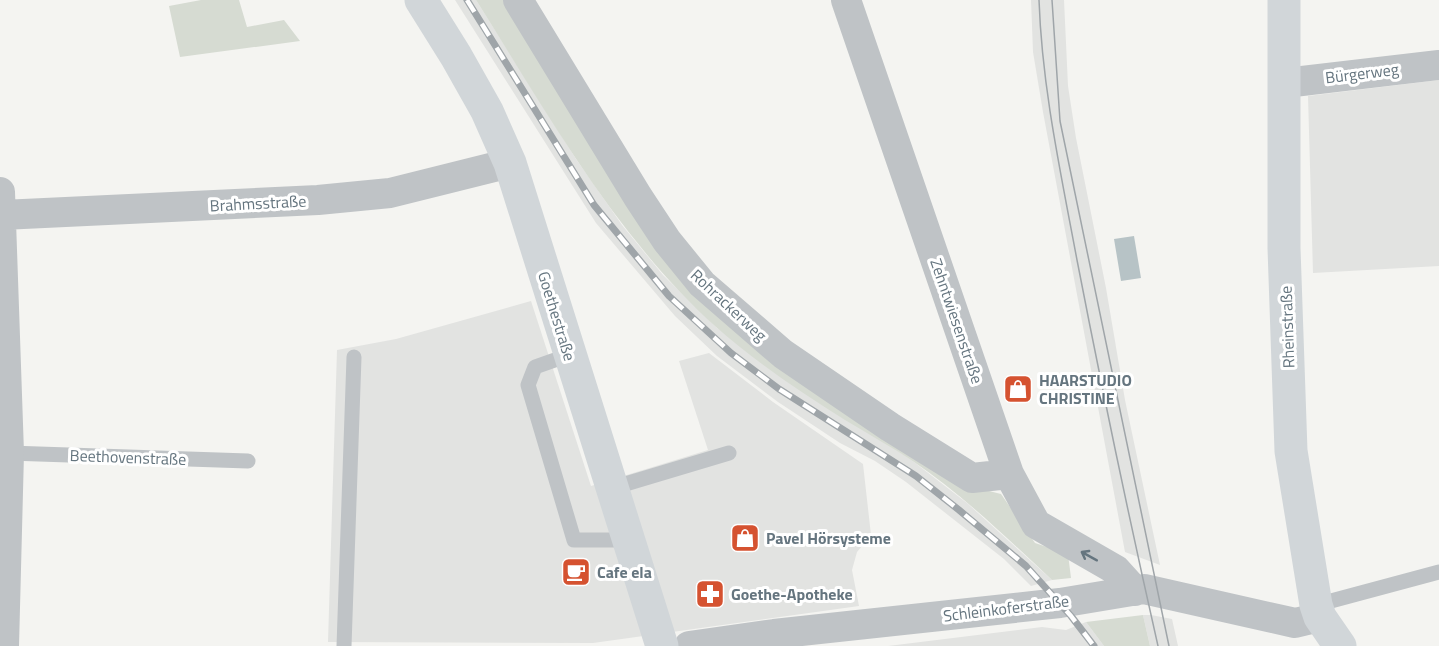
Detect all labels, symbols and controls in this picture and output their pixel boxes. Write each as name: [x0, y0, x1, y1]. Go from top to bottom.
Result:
street label: Bürgerweg: [1324, 57, 1400, 89]
street label: Brahmsstraße: [209, 188, 307, 218]
street label: Zehntwiesenstraße: [924, 255, 990, 387]
street label: Rohrackerweg: [685, 263, 773, 347]
street label: Goethestraße: [532, 268, 582, 364]
street label: Rheinstraße: [1274, 285, 1300, 369]
place label: HAARSTUDIO CHRISTINE: [1039, 368, 1132, 410]
shop icon: HAARSTUDIO CHRISTINE: [1002, 373, 1034, 405]
street label: Beethovenstraße: [69, 443, 187, 471]
shop icon: Pavel Hörsysteme: [729, 522, 761, 554]
place label: Pavel Hörsysteme: [766, 526, 891, 550]
one-way arrow: [1081, 549, 1098, 561]
cafe icon: Cafe ela: [560, 556, 592, 588]
place label: Cafe ela: [597, 560, 652, 584]
pharmacy icon: Goethe-Apotheke: [694, 578, 726, 610]
place label: Goethe-Apotheke: [731, 582, 853, 606]
street label: Schleinkoferstraße: [942, 588, 1070, 628]

